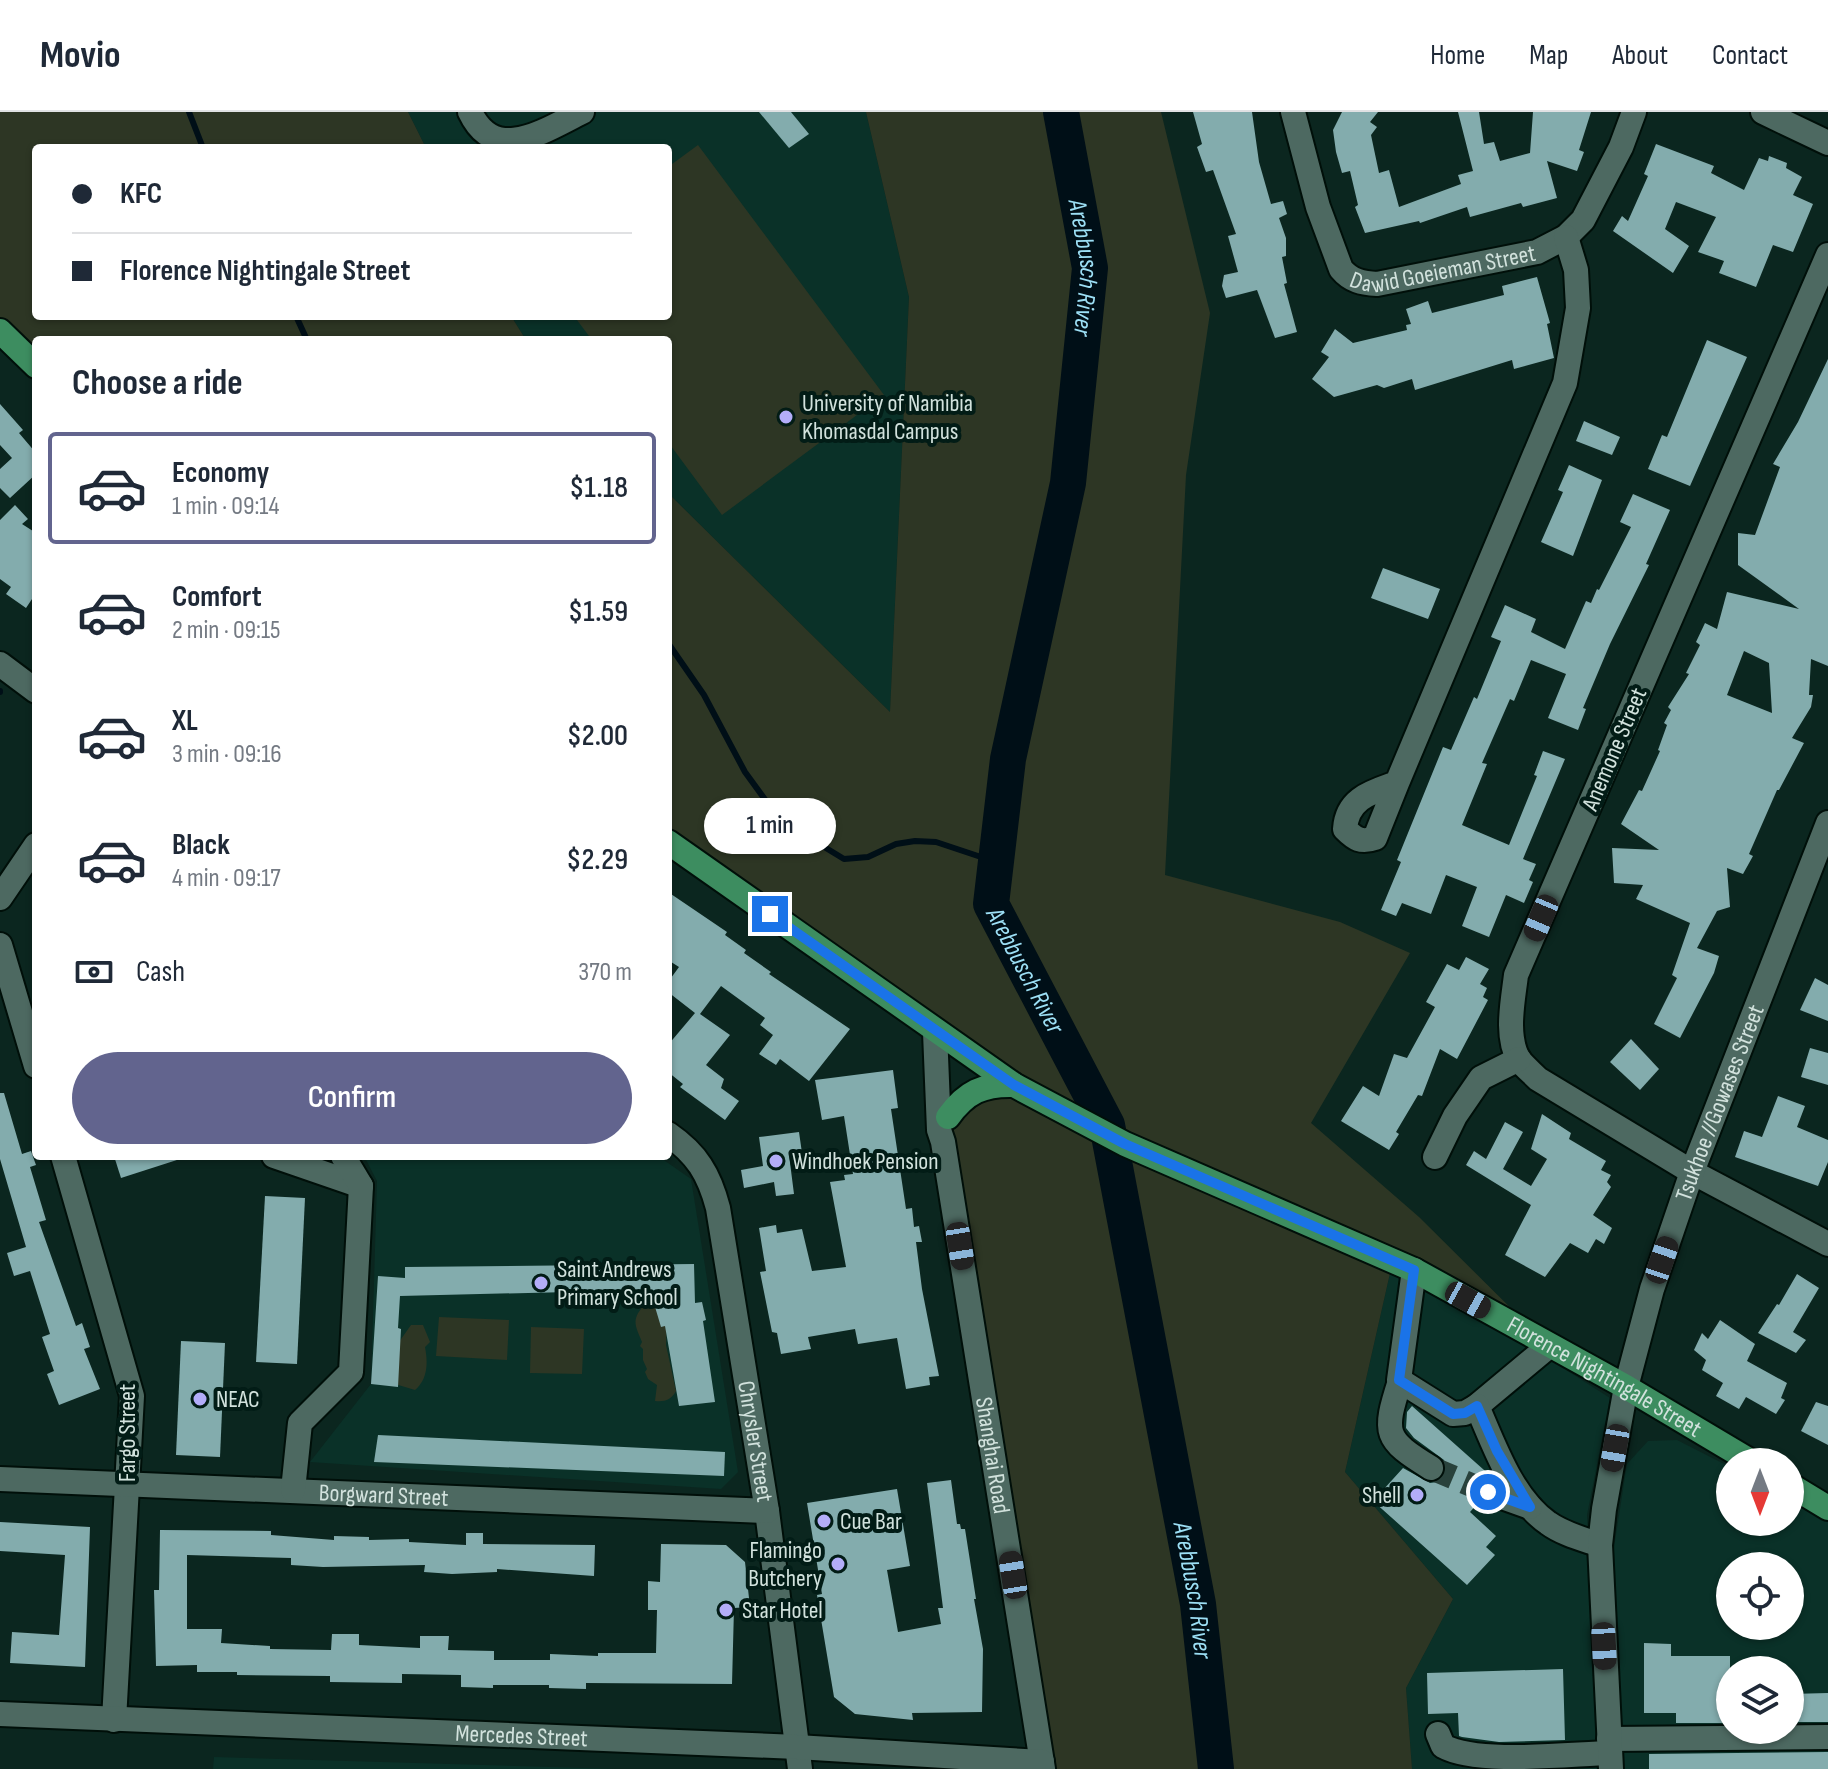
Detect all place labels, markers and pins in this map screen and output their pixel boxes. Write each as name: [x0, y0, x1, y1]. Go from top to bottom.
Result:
place label: University of Namibia Khomasdal Campus: [802, 389, 973, 446]
marker: University of Namibia Khomasdal Campus: [777, 408, 795, 426]
place label: Windhoek Pension: [792, 1147, 939, 1176]
marker: Windhoek Pension: [767, 1152, 785, 1170]
place label: Saint Andrews Primary School: [557, 1255, 678, 1312]
marker: Saint Andrews Primary School: [532, 1274, 550, 1292]
place label: NEAC: [216, 1385, 260, 1414]
marker: NEAC: [191, 1390, 209, 1408]
place label: Shell: [1362, 1481, 1401, 1510]
marker: Shell: [1408, 1486, 1426, 1504]
place label: Cue Bar: [840, 1507, 902, 1536]
marker: Cue Bar: [815, 1512, 833, 1530]
place label: Flamingo Butchery: [748, 1536, 822, 1593]
marker: Flamingo Butchery: [829, 1555, 847, 1573]
place label: Star Hotel: [742, 1596, 823, 1625]
marker: Star Hotel: [717, 1601, 735, 1619]

